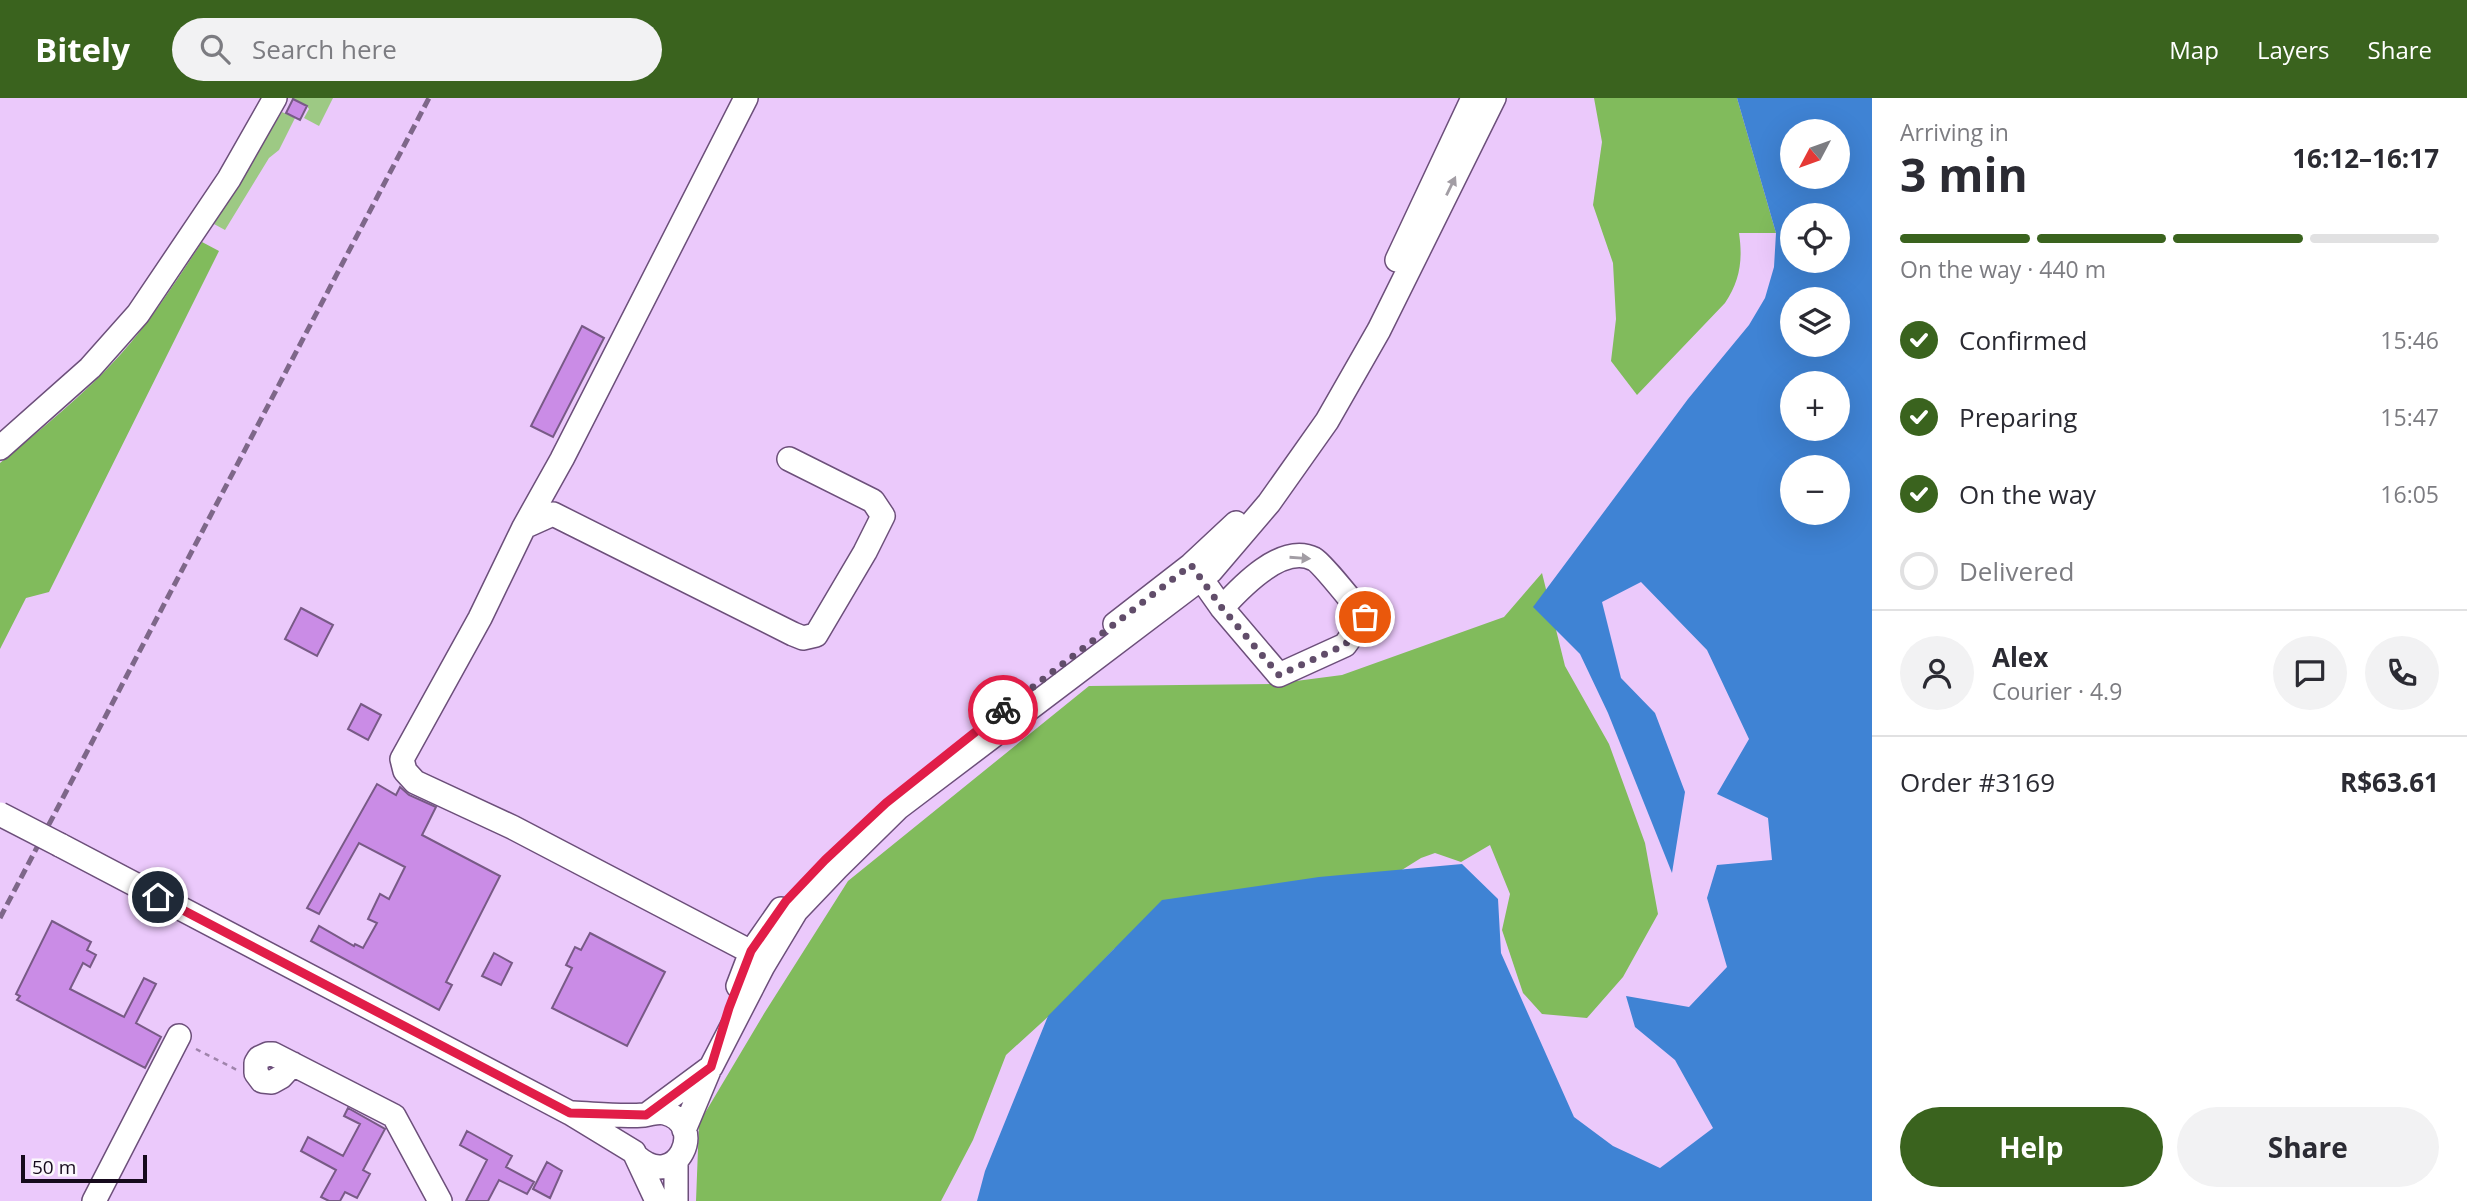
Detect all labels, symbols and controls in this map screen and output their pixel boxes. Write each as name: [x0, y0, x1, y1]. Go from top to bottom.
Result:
search box: [172, 18, 662, 81]
text: Bitely: [35, 27, 130, 72]
icon: search: [196, 30, 234, 68]
text: Search here: [252, 31, 397, 67]
text: Map: [2169, 33, 2219, 66]
text: Layers: [2257, 33, 2330, 66]
text: Share: [2368, 33, 2432, 66]
text: Arriving in: [1900, 116, 2009, 148]
north arrow: [1780, 119, 1850, 189]
map controls: [1780, 119, 1850, 525]
text: 16:12–16:17: [2292, 140, 2439, 176]
text: 3 min: [1900, 143, 2028, 205]
one-way arrow: [1445, 176, 1456, 196]
button: locate: [1780, 203, 1850, 273]
text: On the way · 440 m: [1900, 253, 2106, 285]
button: layers: [1780, 287, 1850, 357]
icon: check: [1900, 321, 1938, 359]
text: Confirmed: [1959, 322, 2087, 358]
text: 15:46: [2380, 324, 2439, 356]
button: +: [1780, 371, 1850, 441]
icon: check: [1900, 398, 1938, 436]
text: Preparing: [1959, 399, 2077, 435]
text: 15:47: [2380, 401, 2439, 433]
button: −: [1780, 455, 1850, 525]
icon: check: [1900, 475, 1938, 513]
text: On the way: [1959, 476, 2096, 512]
text: 16:05: [2380, 478, 2439, 510]
one-way arrow: [1289, 553, 1311, 564]
text: Delivered: [1959, 553, 2074, 589]
pin: [1335, 587, 1395, 647]
icon: bag: [1346, 598, 1384, 636]
button: person: [1900, 636, 1974, 710]
button: chat: [2273, 636, 2347, 710]
button: phone: [2365, 636, 2439, 710]
text: Alex: [1992, 639, 2048, 675]
courier: [968, 675, 1038, 745]
text: Courier · 4.9: [1992, 675, 2122, 707]
icon: bike: [984, 691, 1022, 729]
text: Order #3169: [1900, 764, 2055, 800]
text: R$63.61: [2340, 764, 2439, 800]
pin: [128, 867, 188, 927]
icon: home: [139, 878, 177, 916]
button: Help: [1900, 1107, 2163, 1187]
button: Share: [2177, 1107, 2439, 1187]
scale bar: [21, 1152, 147, 1184]
text: 50 m: [32, 1154, 76, 1180]

